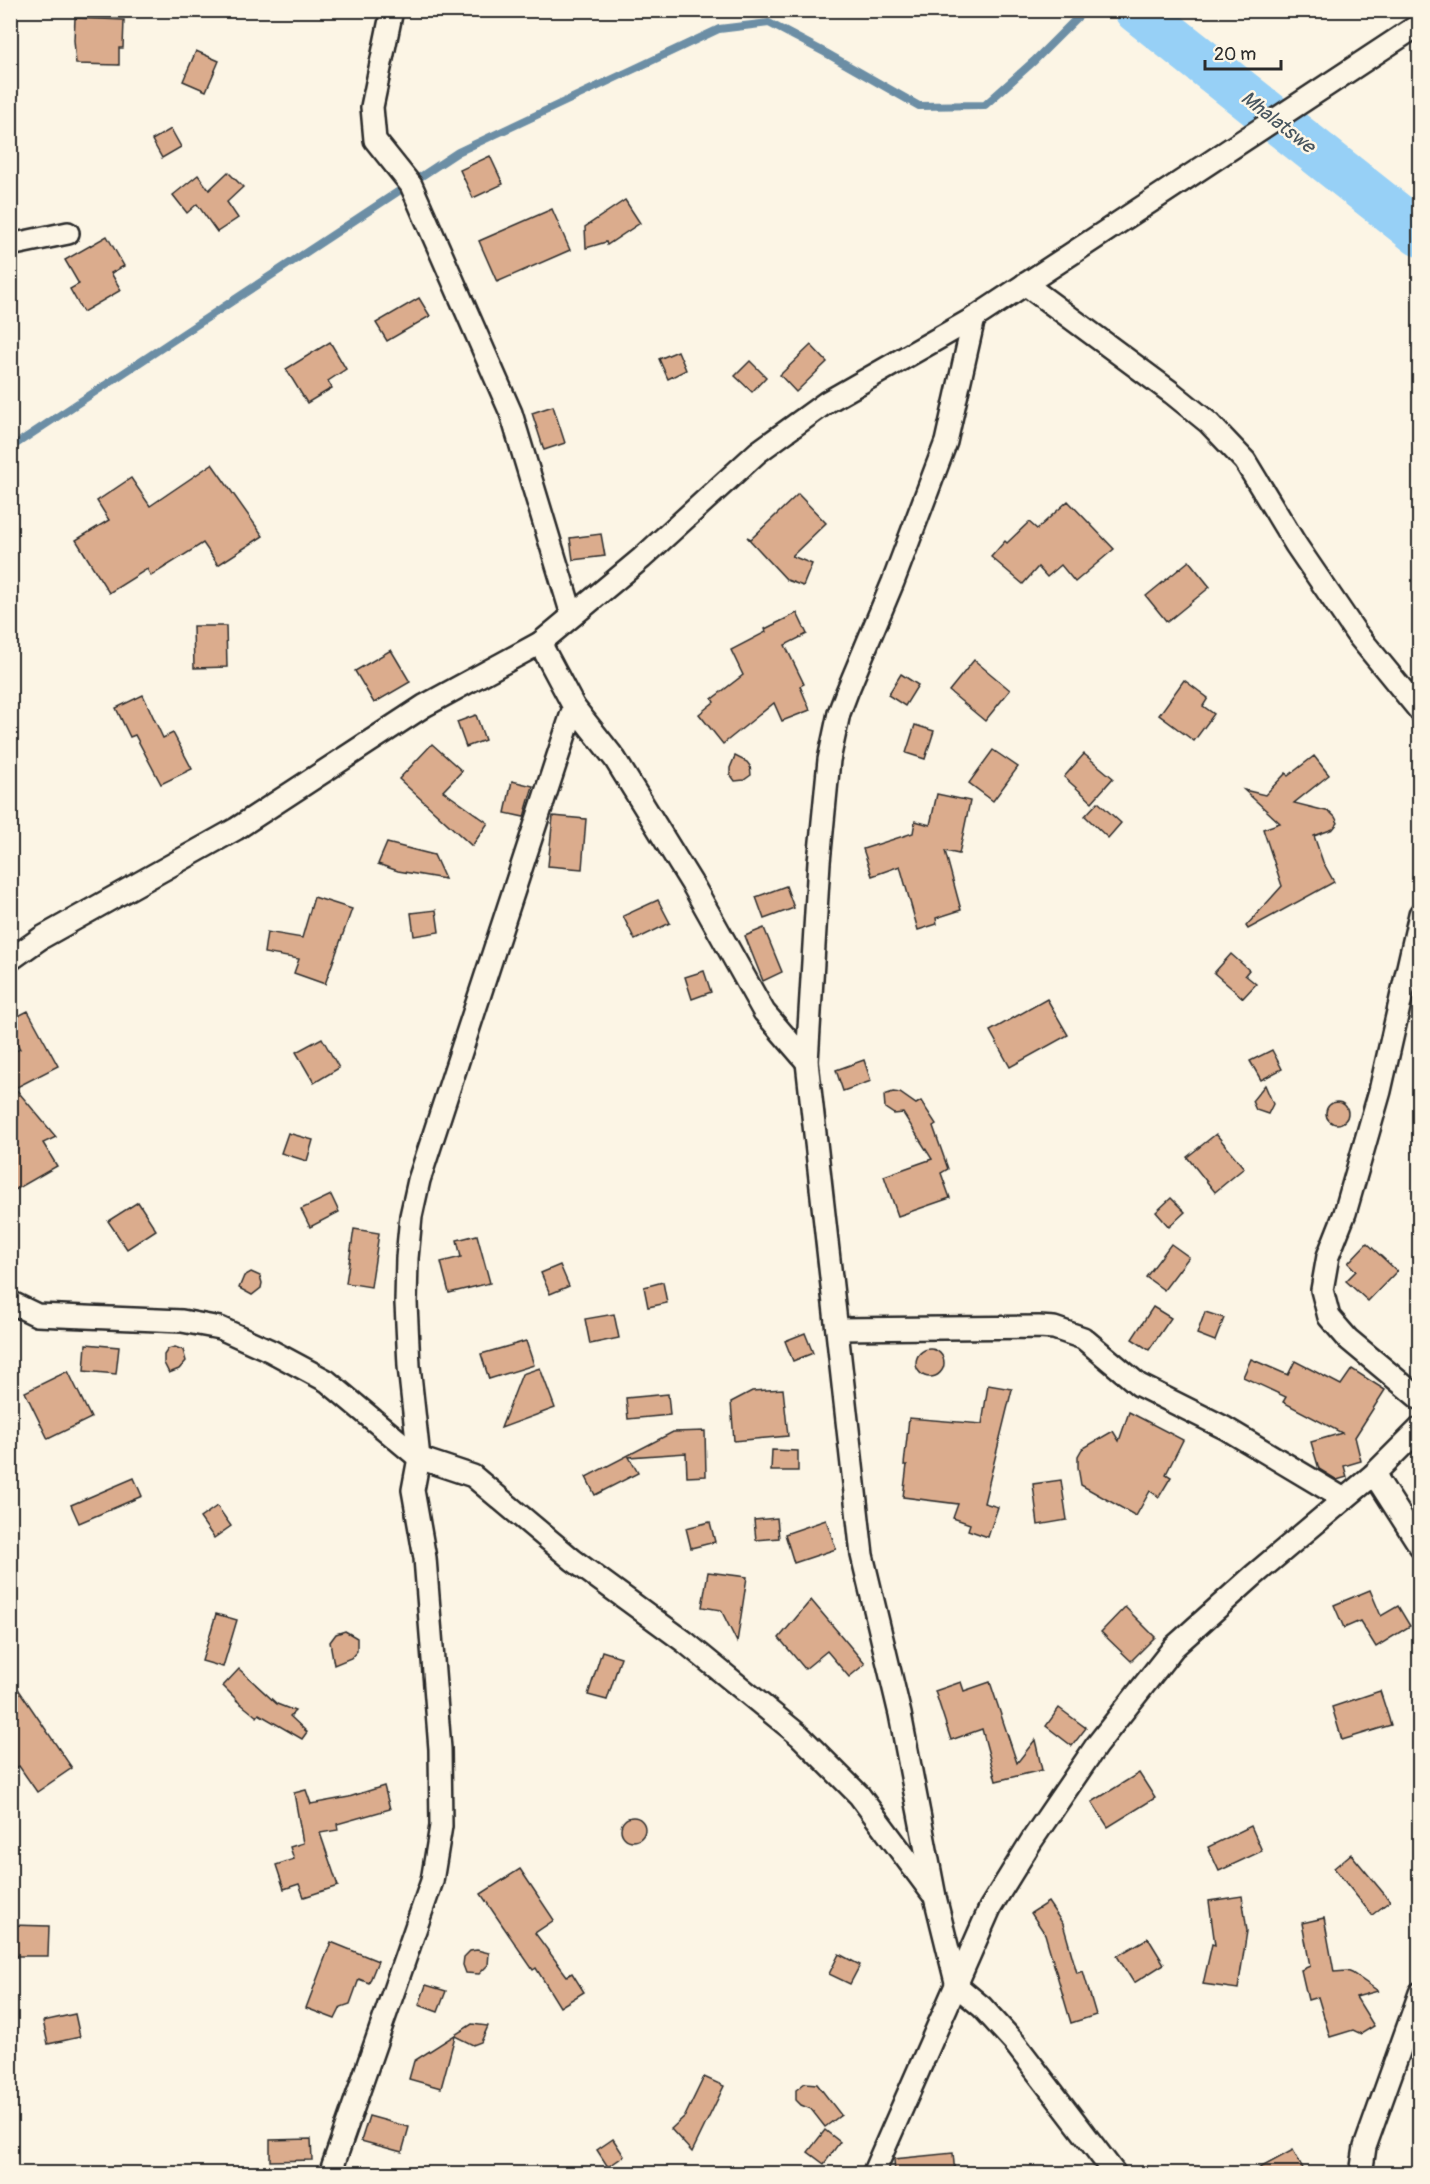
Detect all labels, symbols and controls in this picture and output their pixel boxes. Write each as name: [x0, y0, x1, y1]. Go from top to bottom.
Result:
scale bar: [1205, 33, 1282, 71]
text: 20 m: [1214, 43, 1256, 66]
water label: Mhalatswe: [1236, 85, 1322, 160]

